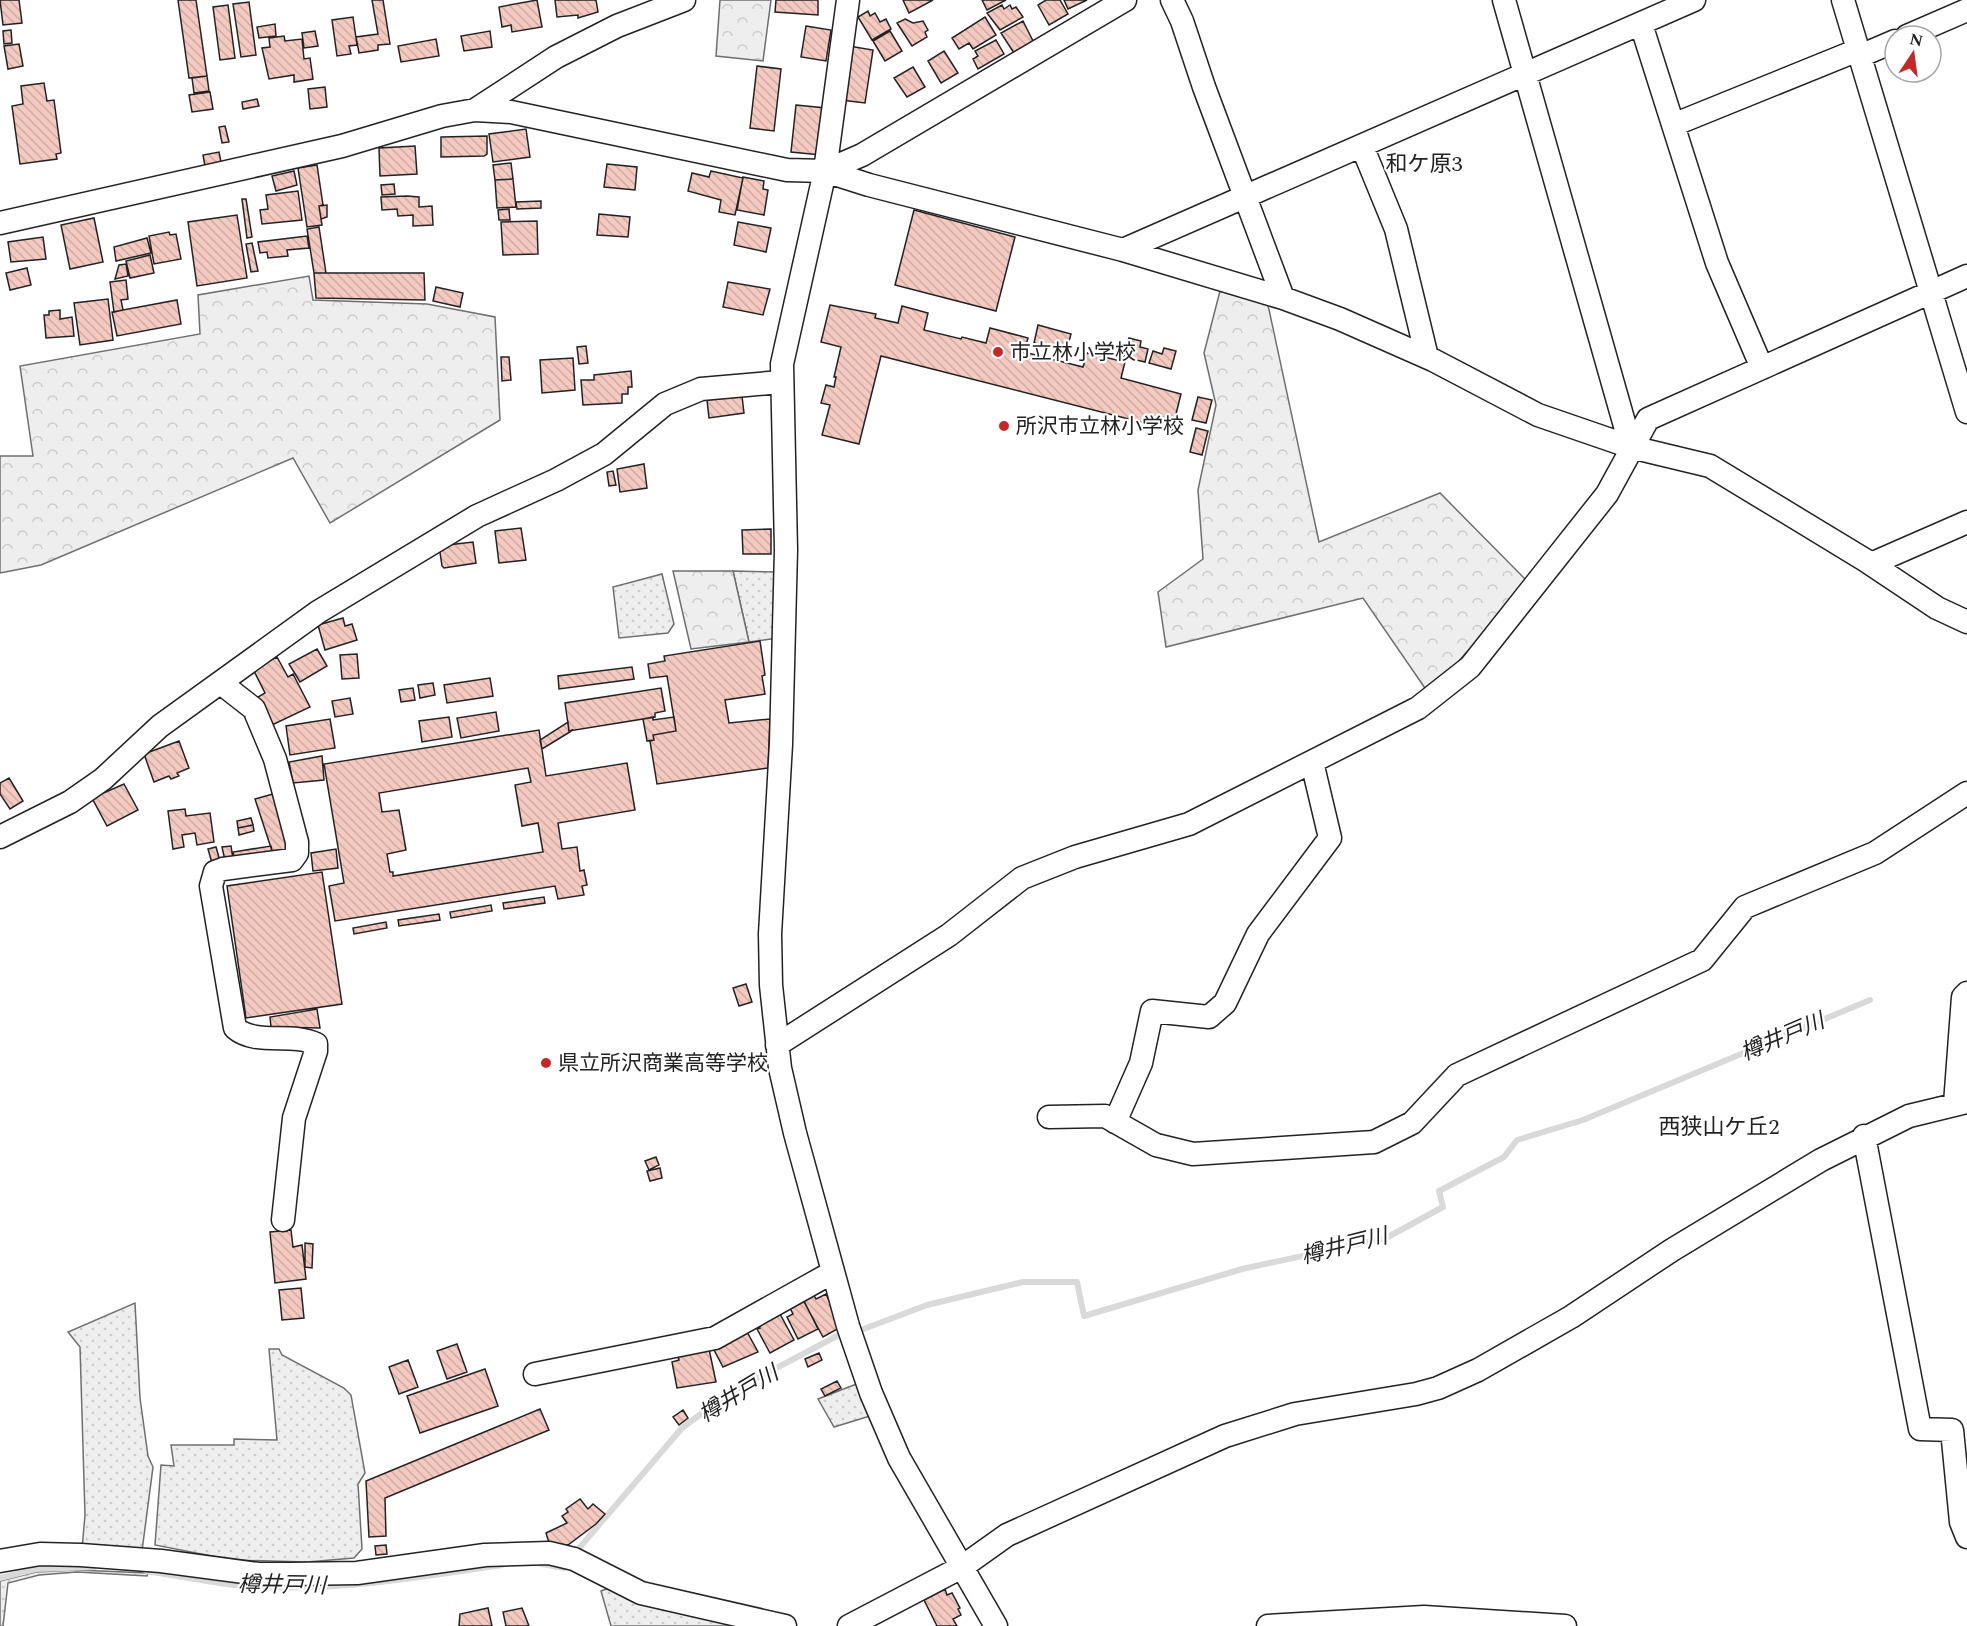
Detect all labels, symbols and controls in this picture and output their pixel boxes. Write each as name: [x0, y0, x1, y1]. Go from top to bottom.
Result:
north arrow: [1883, 24, 1943, 84]
text: N: [1907, 27, 1925, 54]
district label: 和ケ原3: [1385, 148, 1463, 181]
place label: 市立林小学校: [1010, 337, 1136, 369]
marker: 市立林小学校: [991, 345, 1005, 359]
place label: 所沢市立林小学校: [1016, 411, 1184, 443]
marker: 所沢市立林小学校: [997, 419, 1011, 433]
water label: 樽井戸川: [1736, 1004, 1831, 1070]
place label: 県立所沢商業高等学校: [558, 1048, 768, 1080]
marker: 県立所沢商業高等学校: [539, 1056, 553, 1070]
district label: 西狭山ケ丘2: [1658, 1111, 1780, 1144]
water label: 樽井戸川: [1298, 1219, 1393, 1273]
water label: 樽井戸川: [693, 1356, 787, 1431]
water label: 樽井戸川: [238, 1568, 328, 1603]

